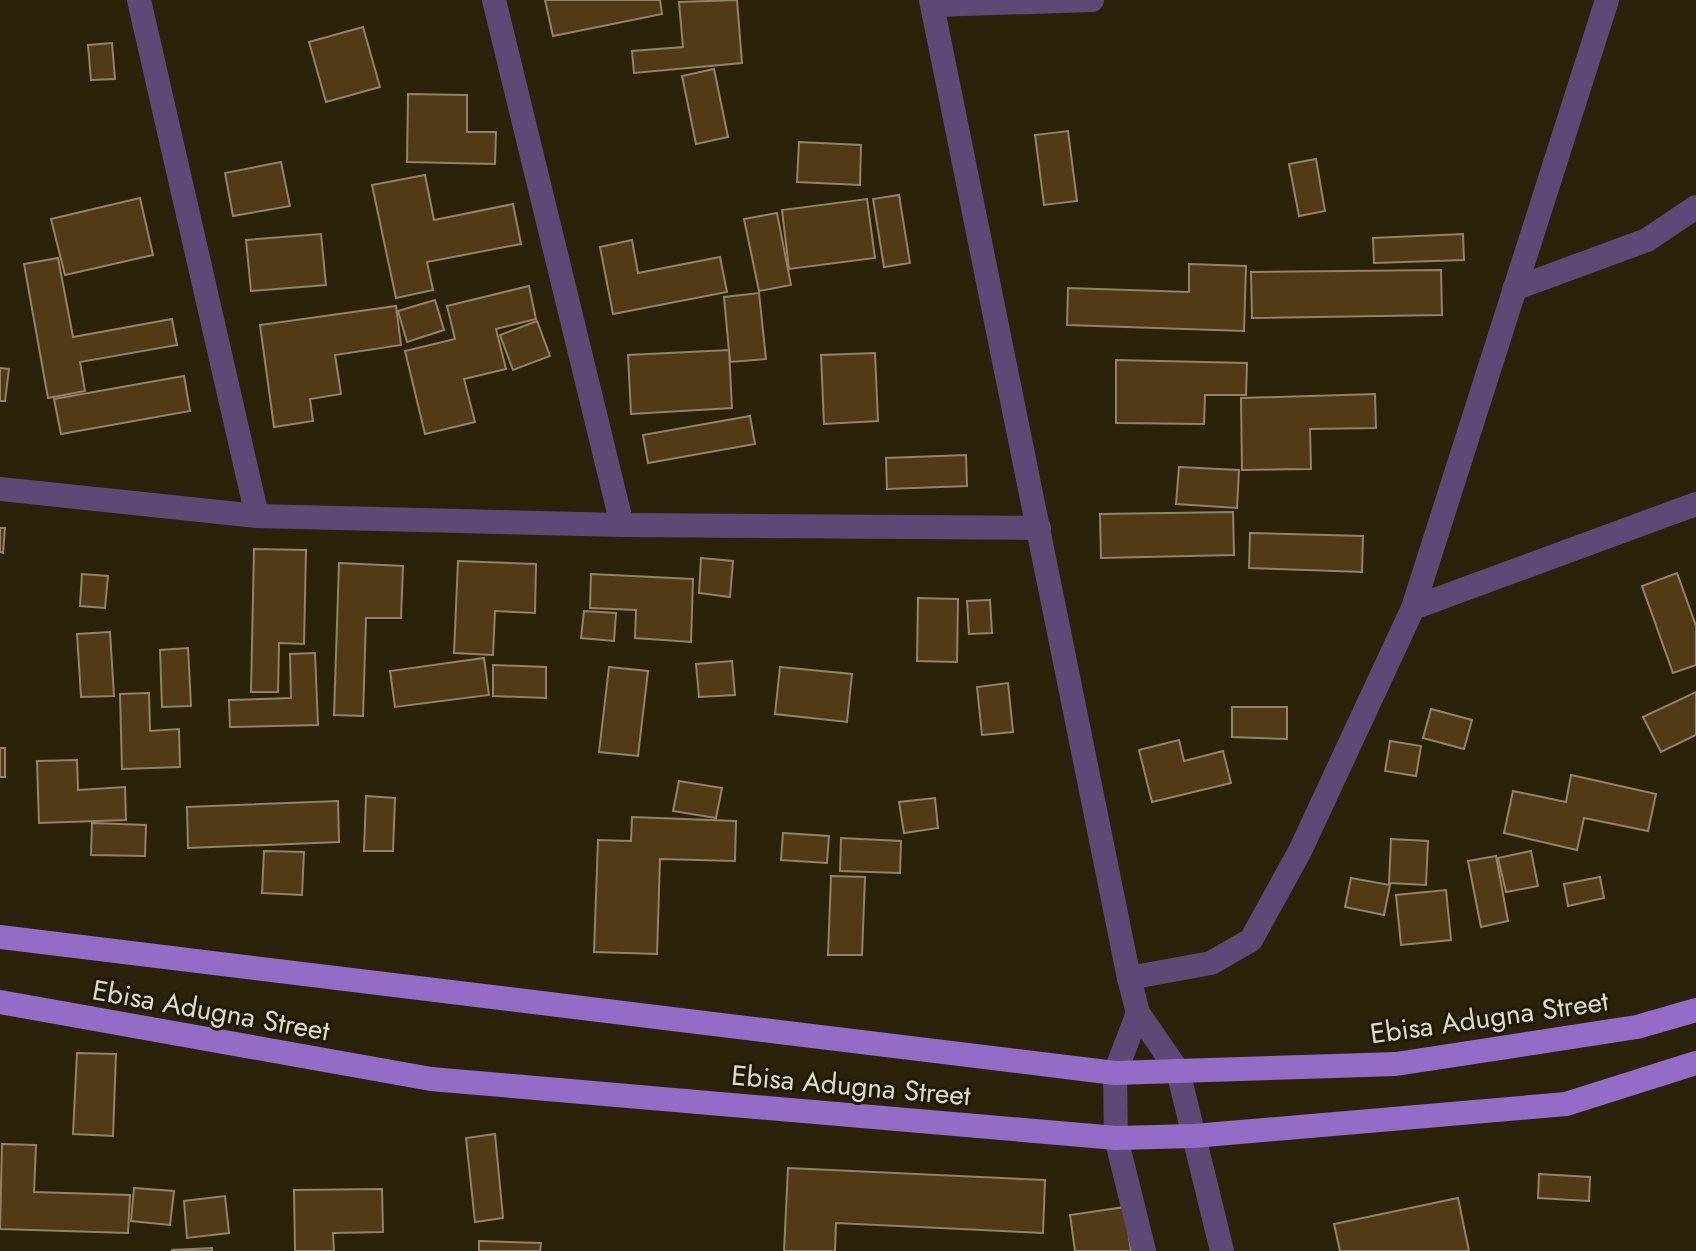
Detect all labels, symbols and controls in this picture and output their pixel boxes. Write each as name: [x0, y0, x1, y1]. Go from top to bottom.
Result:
street label: Ebisa Adugna Street: [89, 969, 333, 1052]
street label: Ebisa Adugna Street: [1367, 980, 1611, 1055]
street label: Ebisa Adugna Street: [729, 1055, 973, 1116]

